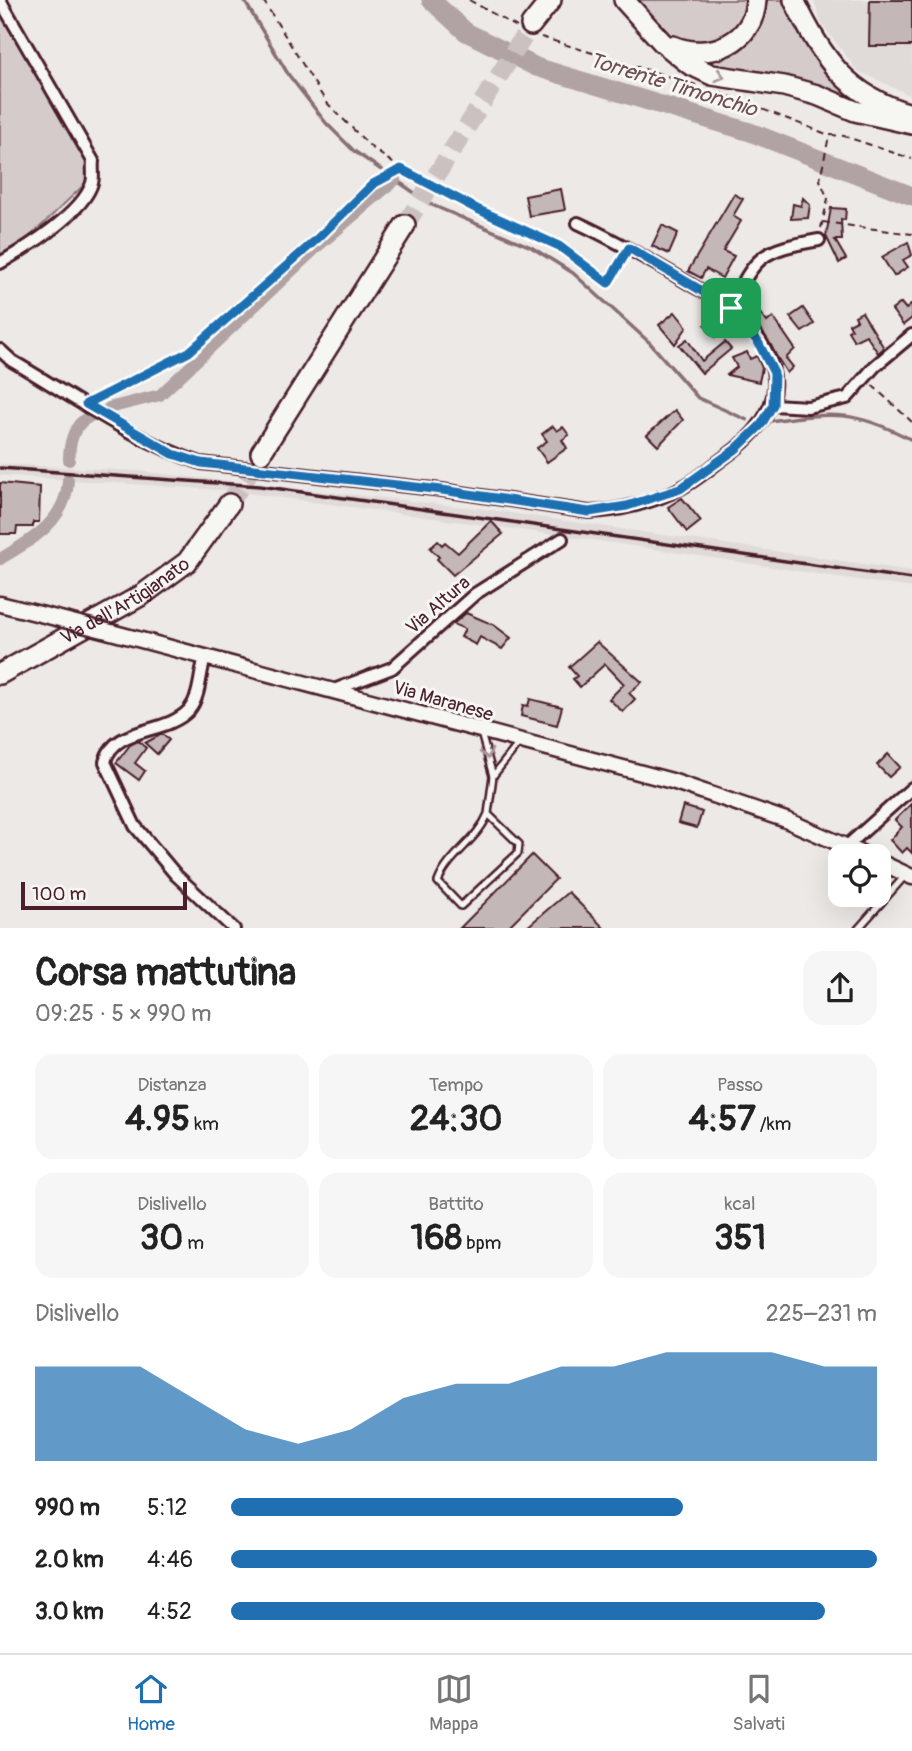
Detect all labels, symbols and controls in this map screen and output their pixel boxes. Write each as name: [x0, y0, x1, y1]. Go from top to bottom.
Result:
water label: Torrente Timonchio: [586, 47, 762, 124]
one-way arrow: [714, 68, 726, 82]
pin: [701, 278, 761, 338]
icon: arrive: [712, 289, 750, 327]
street label: Via dell'Artigianato: [56, 552, 195, 650]
street label: Via Altura: [401, 570, 475, 639]
street label: Via Maranese: [390, 675, 497, 727]
one-way arrow: [479, 748, 493, 760]
map controls: [828, 844, 891, 907]
button: locate: [828, 844, 891, 907]
scale bar: [21, 880, 187, 911]
text: 100 m: [32, 882, 86, 906]
text: Corsa mattutina: [35, 949, 296, 997]
button: share: [803, 951, 877, 1025]
text: 09:25 · 5 × 990 m: [35, 999, 211, 1028]
text: Distanza: [137, 1073, 207, 1097]
text: Tempo: [429, 1073, 483, 1097]
text: Passo: [717, 1073, 763, 1097]
text: 4.95: [125, 1097, 190, 1141]
text: 24:30: [410, 1097, 502, 1141]
text: 4:57: [689, 1097, 756, 1141]
text: km: [190, 1112, 219, 1136]
text: /km: [756, 1112, 791, 1136]
text: Dislivello: [137, 1192, 207, 1216]
text: Battito: [428, 1192, 484, 1216]
text: kcal: [725, 1192, 755, 1216]
text: 30: [140, 1216, 183, 1260]
text: 168: [411, 1216, 462, 1260]
text: 351: [714, 1216, 766, 1260]
text: m: [183, 1231, 204, 1255]
text: bpm: [462, 1231, 502, 1255]
text: Dislivello: [35, 1299, 119, 1328]
text: 225–231 m: [766, 1299, 877, 1328]
text: 990 m: [35, 1493, 100, 1522]
text: 5:12: [147, 1493, 187, 1522]
text: 2.0 km: [35, 1545, 104, 1574]
text: 4:46: [147, 1545, 193, 1574]
text: 3.0 km: [35, 1597, 104, 1626]
text: 4:52: [147, 1597, 192, 1626]
tab: Home: [127, 1670, 175, 1736]
tab: Mappa: [429, 1670, 478, 1736]
tab: Salvati: [733, 1670, 785, 1736]

